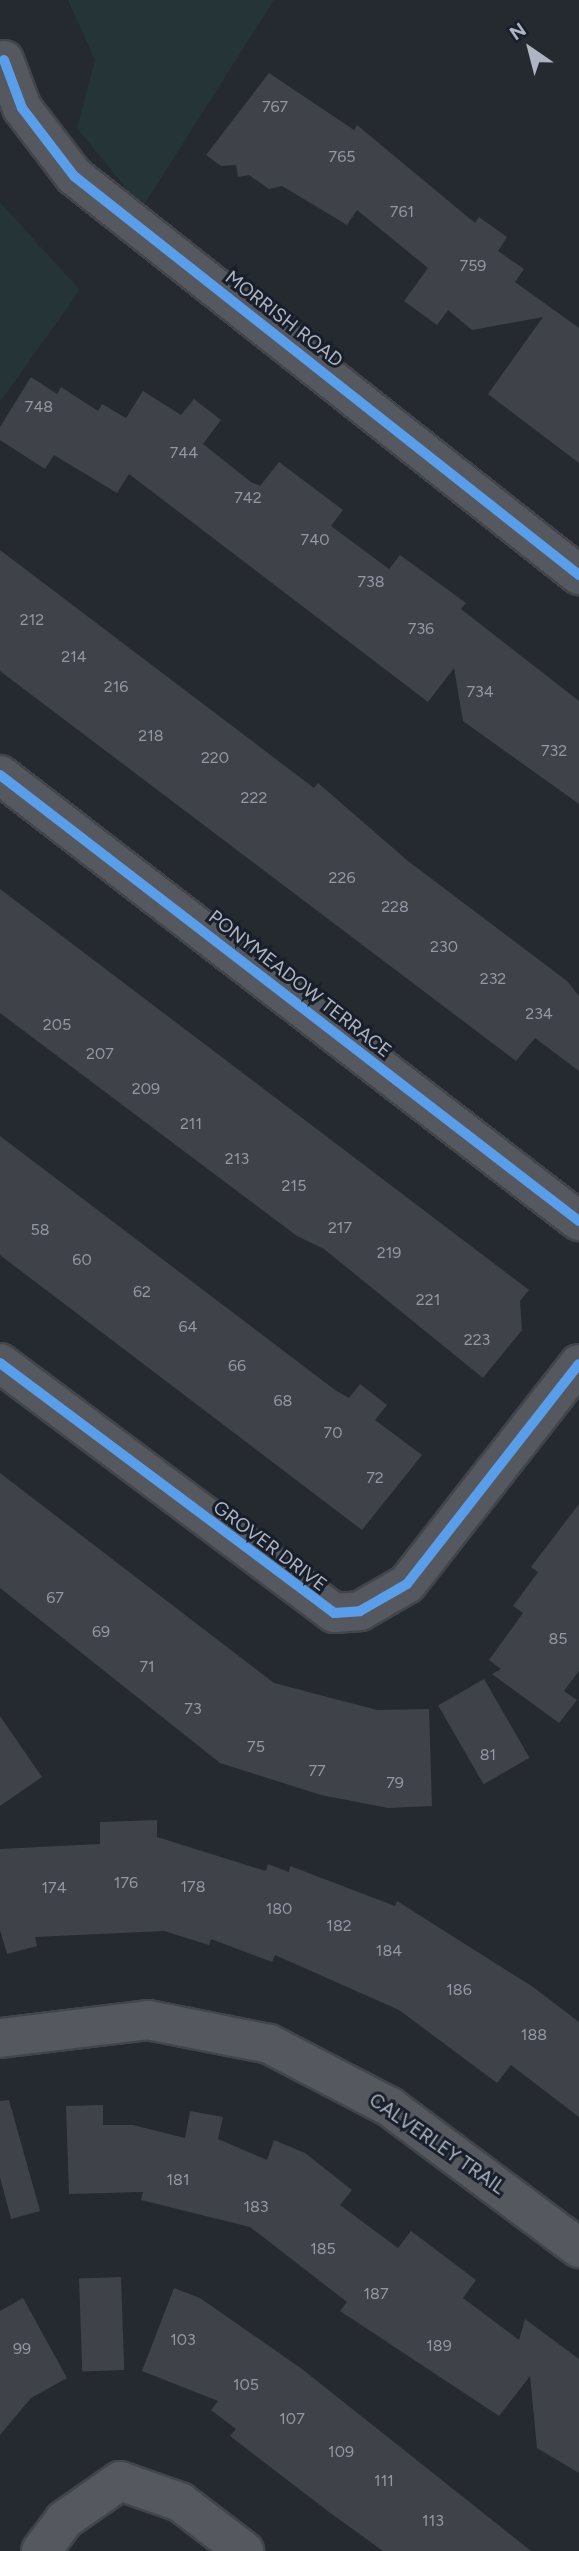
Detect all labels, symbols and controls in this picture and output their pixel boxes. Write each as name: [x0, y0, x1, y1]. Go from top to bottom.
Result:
north arrow: [495, 14, 565, 84]
text: N: [505, 18, 530, 45]
house number: 767: [262, 97, 288, 117]
house number: 765: [329, 147, 355, 167]
house number: 761: [390, 202, 414, 222]
house number: 759: [460, 256, 486, 276]
street label: MORRISH ROAD: [221, 266, 347, 372]
house number: 748: [25, 397, 53, 417]
house number: 744: [170, 443, 198, 463]
house number: 742: [234, 488, 262, 508]
house number: 740: [301, 530, 329, 550]
house number: 738: [357, 572, 385, 592]
house number: 212: [20, 610, 44, 630]
house number: 736: [408, 619, 434, 639]
house number: 214: [61, 647, 87, 667]
house number: 216: [104, 677, 128, 697]
house number: 734: [466, 682, 494, 702]
house number: 218: [138, 726, 164, 746]
house number: 732: [541, 741, 567, 761]
house number: 220: [201, 748, 229, 768]
house number: 222: [241, 788, 267, 808]
house number: 226: [329, 868, 355, 888]
house number: 228: [381, 897, 409, 917]
street label: PONYMEADOW TERRACE: [204, 906, 396, 1062]
house number: 230: [430, 937, 458, 957]
house number: 232: [480, 969, 506, 989]
house number: 234: [525, 1004, 553, 1024]
house number: 205: [43, 1015, 71, 1035]
house number: 207: [86, 1044, 114, 1064]
house number: 209: [132, 1079, 160, 1099]
house number: 211: [180, 1114, 202, 1134]
house number: 213: [225, 1149, 249, 1169]
house number: 215: [282, 1176, 306, 1196]
house number: 217: [328, 1218, 352, 1238]
house number: 58: [30, 1220, 50, 1240]
house number: 219: [377, 1243, 401, 1263]
house number: 60: [72, 1250, 92, 1270]
house number: 62: [133, 1282, 151, 1302]
house number: 221: [416, 1290, 440, 1310]
house number: 64: [179, 1317, 197, 1337]
house number: 223: [464, 1330, 490, 1350]
house number: 66: [228, 1356, 246, 1376]
house number: 68: [274, 1391, 292, 1411]
house number: 70: [324, 1423, 342, 1443]
house number: 72: [366, 1468, 384, 1488]
street label: GROVER DRIVE: [209, 1496, 331, 1596]
house number: 67: [46, 1588, 64, 1608]
house number: 69: [92, 1622, 110, 1642]
house number: 85: [548, 1629, 568, 1649]
house number: 71: [139, 1657, 155, 1677]
house number: 73: [184, 1699, 202, 1719]
house number: 75: [247, 1737, 265, 1757]
house number: 81: [480, 1745, 496, 1765]
house number: 77: [308, 1761, 326, 1781]
house number: 79: [386, 1773, 404, 1793]
house number: 176: [114, 1873, 138, 1893]
house number: 178: [180, 1877, 206, 1897]
house number: 174: [41, 1878, 67, 1898]
house number: 180: [266, 1899, 292, 1919]
house number: 182: [326, 1916, 352, 1936]
house number: 184: [376, 1941, 402, 1961]
house number: 186: [446, 1980, 472, 2000]
house number: 188: [521, 2025, 547, 2045]
street label: CALVERLEY TRAIL: [365, 2089, 509, 2199]
house number: 181: [166, 2170, 190, 2190]
house number: 183: [243, 2197, 269, 2217]
house number: 185: [310, 2239, 336, 2259]
house number: 187: [363, 2284, 389, 2304]
house number: 103: [170, 2330, 196, 2350]
house number: 189: [426, 2336, 452, 2356]
house number: 99: [13, 2339, 31, 2359]
house number: 105: [233, 2375, 259, 2395]
house number: 107: [279, 2409, 305, 2429]
house number: 109: [328, 2442, 354, 2462]
house number: 111: [374, 2471, 394, 2491]
house number: 113: [422, 2511, 444, 2531]

